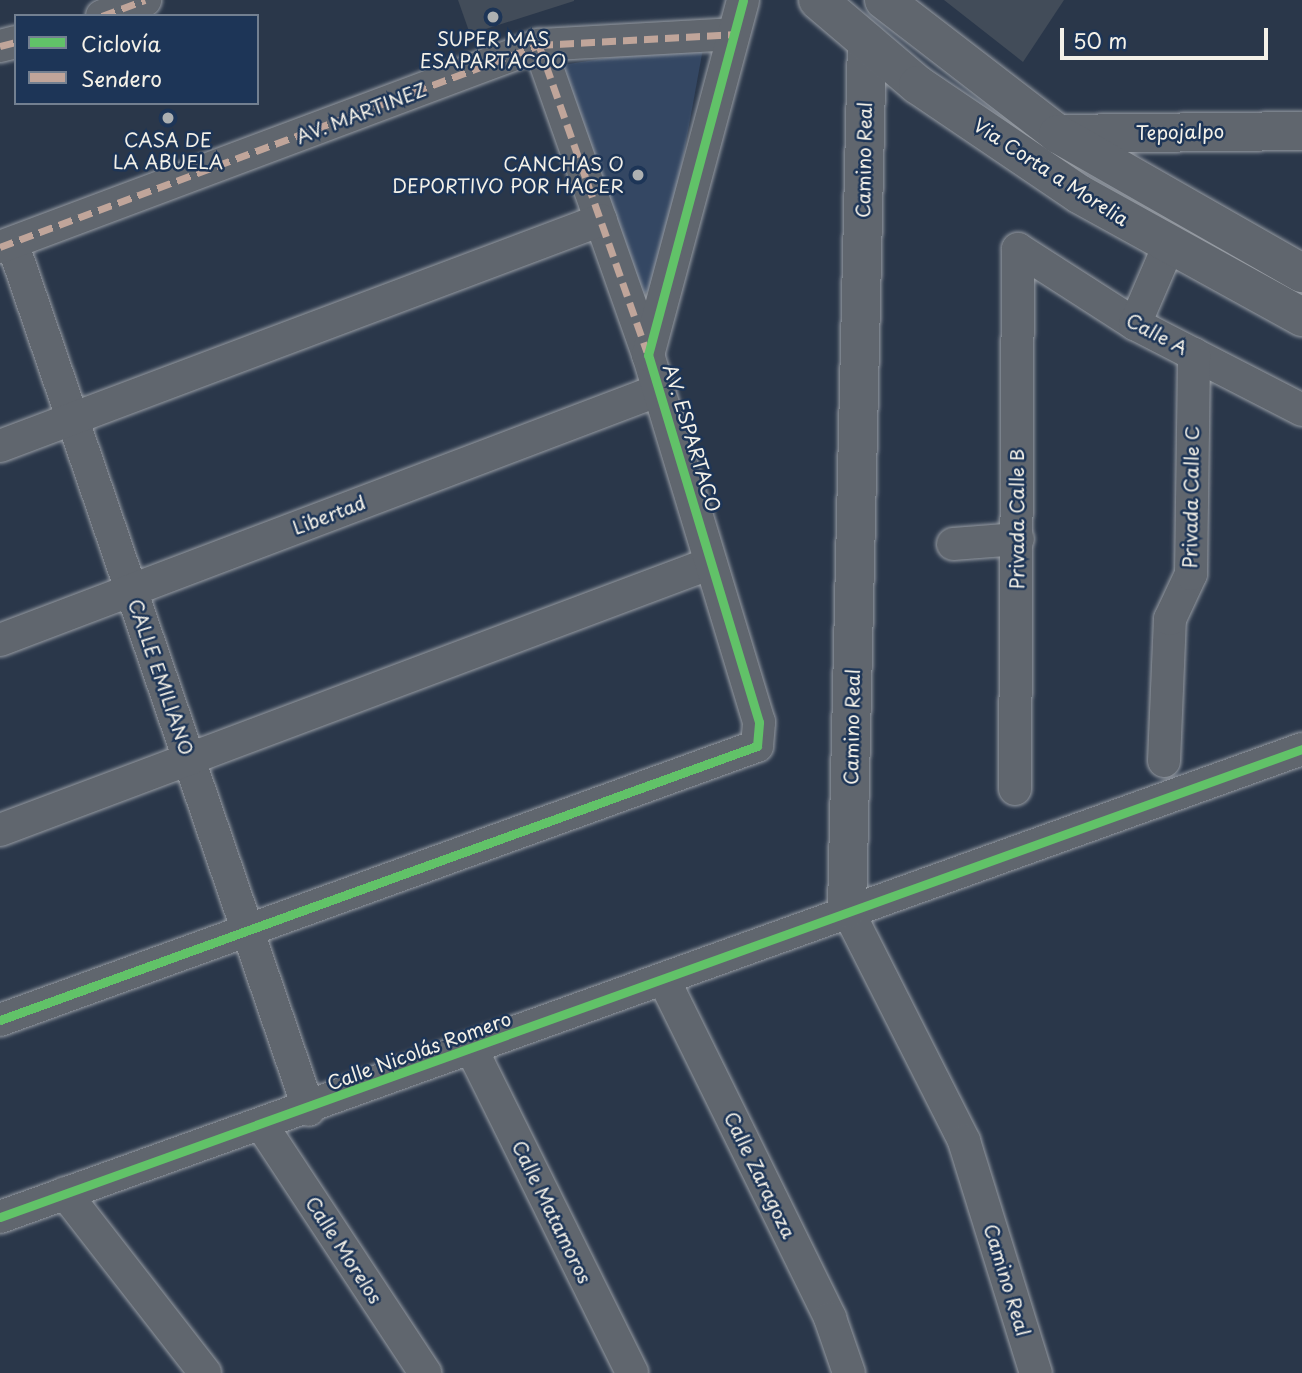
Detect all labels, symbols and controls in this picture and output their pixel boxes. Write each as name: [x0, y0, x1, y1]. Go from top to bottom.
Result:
marker: SUPER MAS ESAPARTACOO: [485, 9, 501, 25]
legend: [14, 14, 259, 105]
scale bar: [1064, 14, 1272, 58]
text: 50 m: [1073, 24, 1127, 56]
text: Ciclovía: [81, 27, 161, 59]
place label: SUPER MAS ESAPARTACOO: [420, 28, 566, 72]
text: Sendero: [81, 62, 162, 94]
street label: AV. MARTINEZ: [292, 77, 430, 149]
street label: Camino Real: [852, 102, 876, 218]
marker: CASA DE LA ABUELA: [160, 110, 176, 126]
street label: Via Corta a Morelia: [968, 113, 1134, 231]
street label: Tepojalpo: [1136, 120, 1224, 144]
place label: CASA DE LA ABUELA: [113, 129, 223, 173]
place label: CANCHAS O DEPORTIVO POR HACER: [392, 153, 624, 197]
marker: CANCHAS O DEPORTIVO POR HACER: [630, 167, 646, 183]
street label: Calle A: [1122, 308, 1192, 360]
street label: AV. ESPARTACO: [659, 361, 725, 515]
street label: Privada Calle C: [1178, 425, 1204, 569]
street label: Privada Calle B: [1006, 449, 1028, 589]
street label: Libertad: [289, 491, 369, 539]
street label: CALLE EMILIANO: [123, 595, 199, 759]
street label: Camino Real: [840, 669, 864, 785]
street label: Calle Nicolás Romero: [323, 1007, 515, 1095]
street label: Calle Zaragoza: [719, 1108, 801, 1242]
street label: Calle Matamoros: [507, 1136, 597, 1288]
street label: Calle Morelos: [300, 1191, 388, 1309]
street label: Camino Real: [979, 1221, 1035, 1339]

